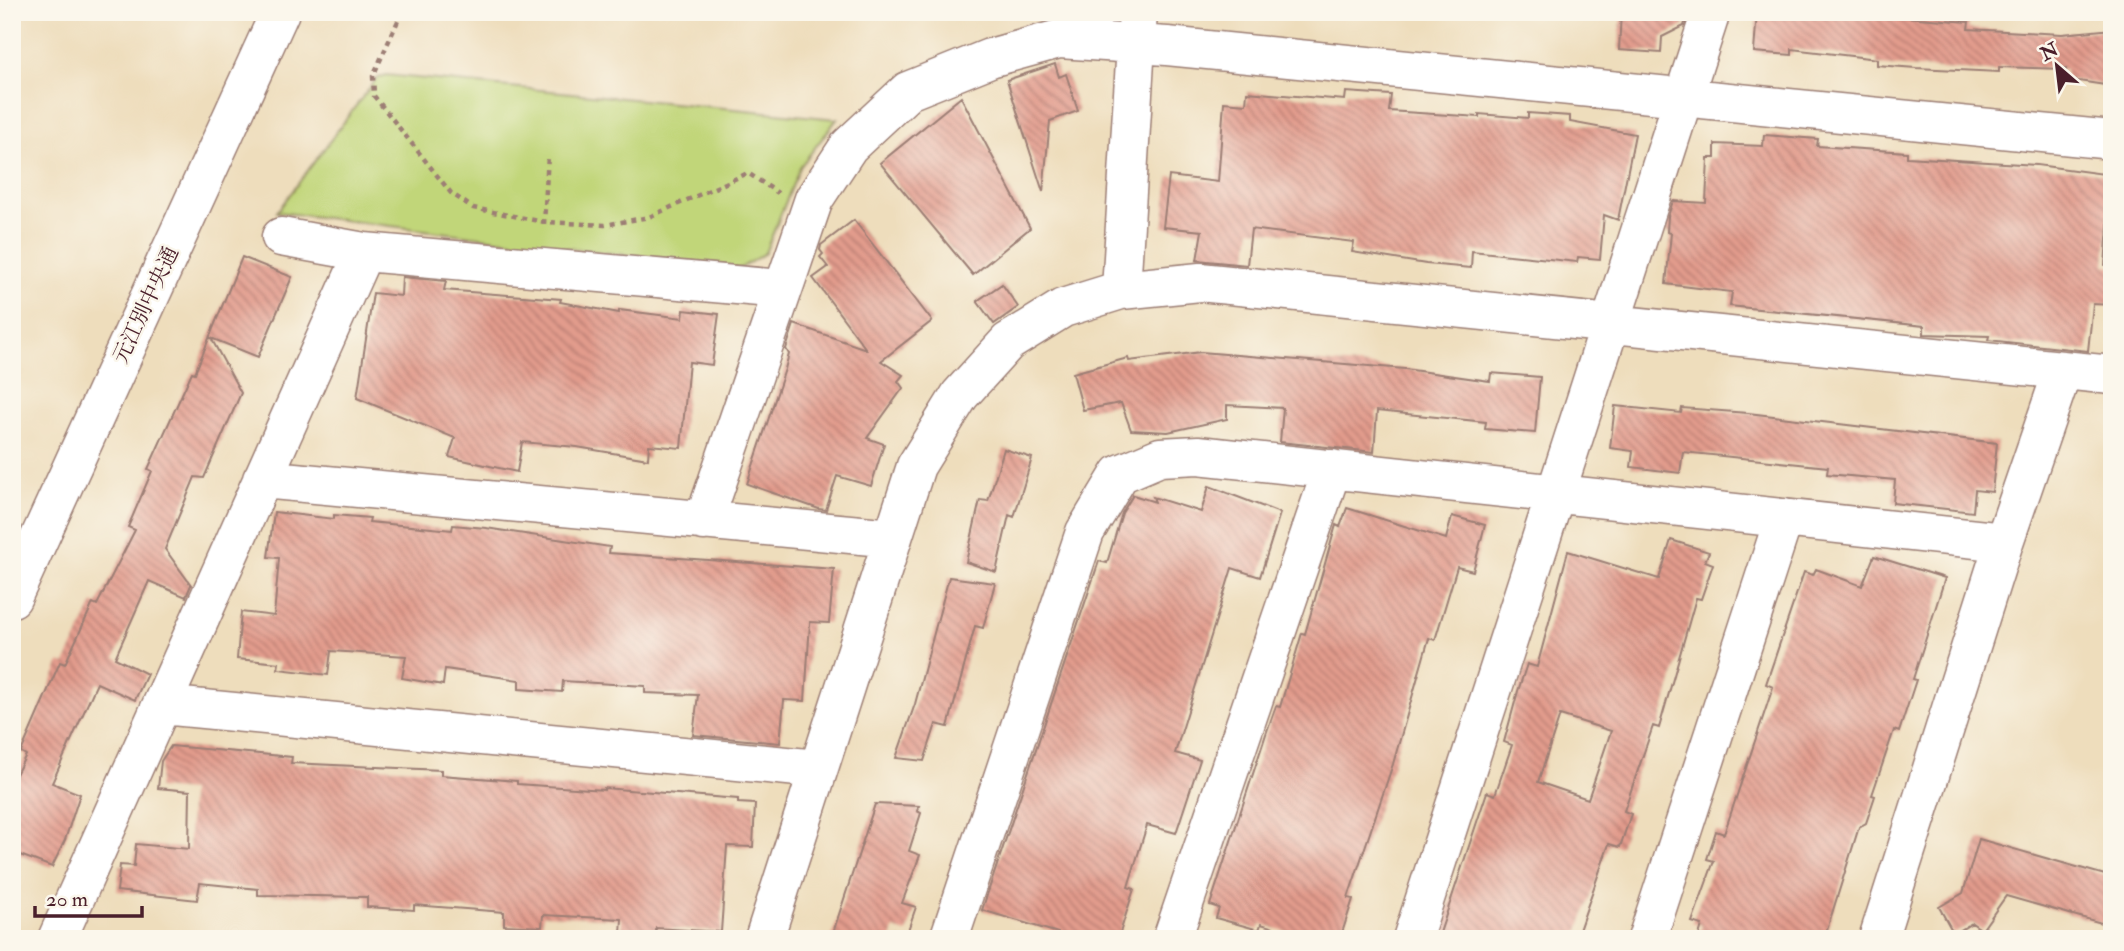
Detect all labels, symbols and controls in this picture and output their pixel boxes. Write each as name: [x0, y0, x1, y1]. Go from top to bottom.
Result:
north arrow: [2022, 32, 2092, 102]
text: N: [2035, 37, 2064, 67]
street label: 元江別中央通: [107, 242, 185, 368]
scale bar: [35, 874, 142, 918]
text: 20 m: [46, 886, 88, 913]

